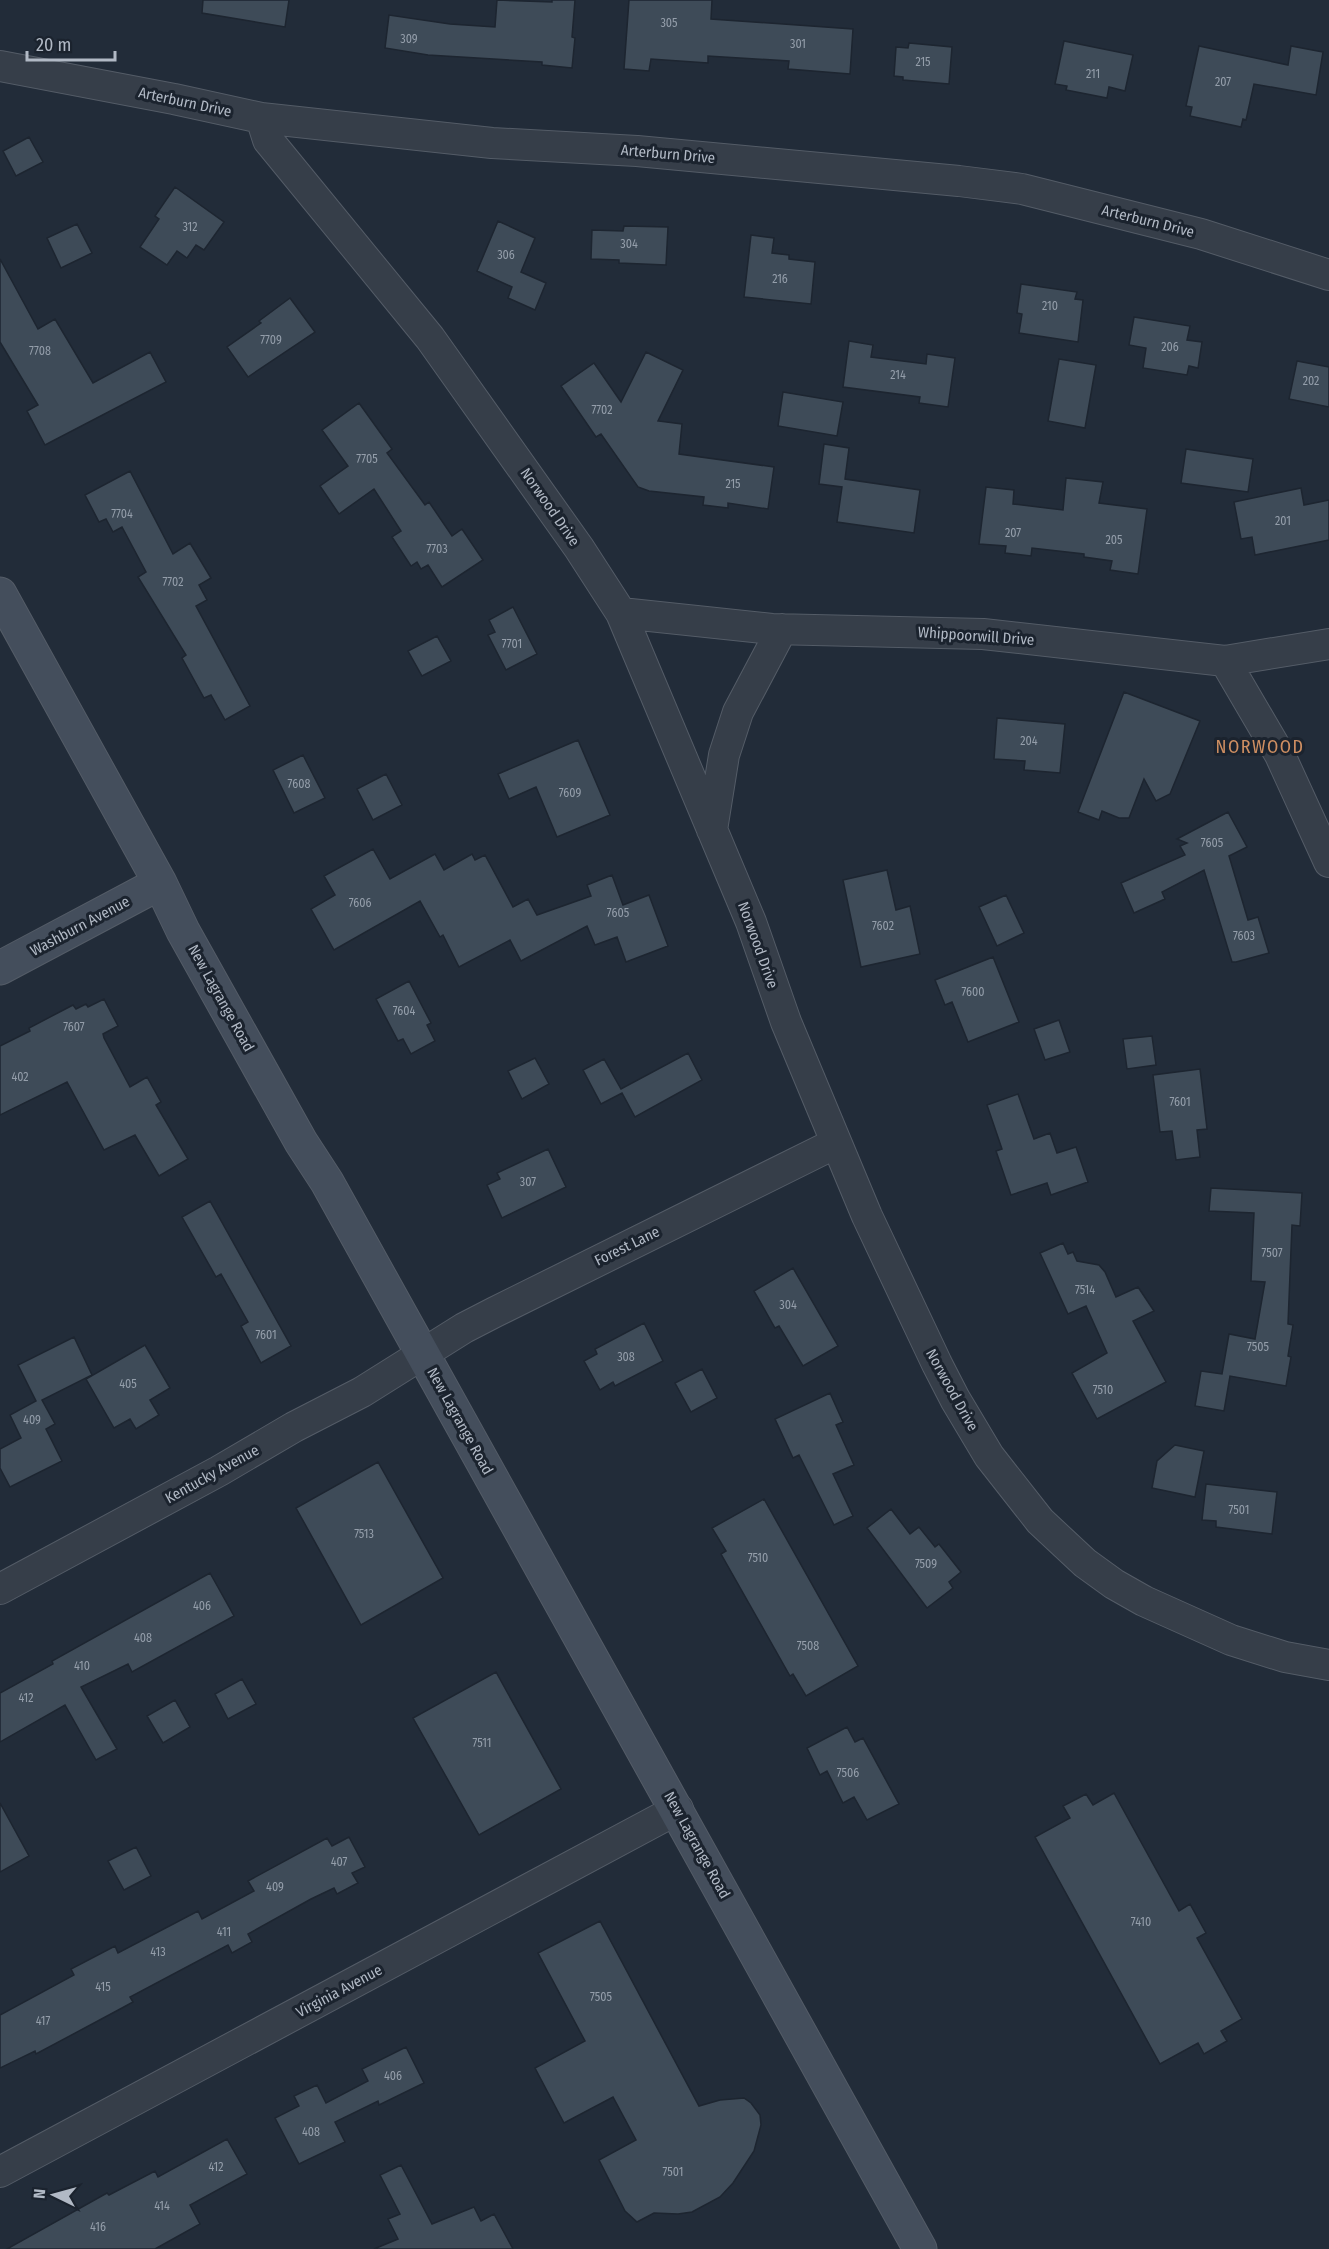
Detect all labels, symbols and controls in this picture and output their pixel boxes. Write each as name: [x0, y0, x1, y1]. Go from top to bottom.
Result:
house number: 305: [660, 16, 678, 30]
scale bar: [27, 24, 116, 62]
house number: 309: [400, 32, 418, 46]
text: 20 m: [36, 34, 71, 56]
house number: 301: [790, 37, 806, 51]
house number: 215: [915, 55, 931, 69]
house number: 211: [1086, 67, 1100, 81]
house number: 207: [1215, 75, 1231, 89]
street label: Arterburn Drive: [137, 83, 233, 121]
street label: Arterburn Drive: [620, 141, 716, 167]
street label: Arterburn Drive: [1100, 201, 1196, 241]
house number: 312: [182, 220, 198, 234]
house number: 304: [620, 237, 638, 251]
house number: 306: [497, 248, 515, 262]
house number: 216: [772, 272, 788, 286]
house number: 210: [1042, 299, 1058, 313]
house number: 7709: [260, 333, 282, 347]
house number: 206: [1161, 340, 1179, 354]
house number: 7708: [29, 344, 51, 358]
house number: 214: [890, 368, 906, 382]
house number: 202: [1303, 374, 1319, 388]
house number: 7702: [591, 403, 613, 417]
house number: 7705: [356, 452, 378, 466]
street label: Norwood Drive: [516, 465, 584, 549]
house number: 215: [725, 477, 741, 491]
house number: 7704: [111, 507, 133, 521]
house number: 201: [1275, 514, 1291, 528]
house number: 207: [1005, 526, 1021, 540]
house number: 205: [1105, 533, 1123, 547]
house number: 7703: [426, 542, 448, 556]
house number: 7702: [162, 575, 184, 589]
street label: Whippoorwill Drive: [917, 623, 1035, 649]
house number: 7701: [502, 637, 522, 651]
house number: 204: [1020, 734, 1038, 748]
district label: NORWOOD: [1215, 736, 1305, 758]
house number: 7608: [288, 777, 310, 791]
house number: 7609: [559, 786, 581, 800]
house number: 7605: [1201, 836, 1224, 850]
street label: Washburn Avenue: [27, 892, 133, 960]
house number: 7606: [349, 896, 371, 910]
street label: Norwood Drive: [734, 899, 782, 991]
house number: 7605: [607, 906, 630, 920]
house number: 7602: [872, 919, 894, 933]
house number: 7603: [1233, 929, 1255, 943]
street label: New Lagrange Road: [184, 941, 258, 1055]
house number: 7600: [961, 985, 985, 999]
house number: 7604: [393, 1004, 415, 1018]
house number: 7607: [63, 1020, 85, 1034]
house number: 402: [11, 1070, 29, 1084]
house number: 7601: [1169, 1095, 1191, 1109]
house number: 307: [520, 1175, 536, 1189]
street label: Forest Lane: [592, 1223, 662, 1269]
house number: 7507: [1261, 1246, 1283, 1260]
house number: 7514: [1075, 1283, 1095, 1297]
house number: 304: [779, 1298, 797, 1312]
house number: 7601: [255, 1328, 277, 1342]
house number: 7505: [1247, 1340, 1269, 1354]
street label: Norwood Drive: [922, 1346, 982, 1434]
house number: 308: [617, 1350, 635, 1364]
street label: New Lagrange Road: [423, 1364, 497, 1478]
house number: 405: [119, 1377, 137, 1391]
house number: 7510: [1093, 1383, 1113, 1397]
house number: 409: [23, 1413, 41, 1427]
street label: Kentucky Avenue: [162, 1441, 262, 1507]
house number: 7501: [1229, 1503, 1249, 1517]
house number: 7513: [354, 1527, 374, 1541]
house number: 7510: [748, 1551, 768, 1565]
house number: 7509: [915, 1557, 937, 1571]
house number: 406: [193, 1599, 211, 1613]
house number: 408: [134, 1631, 152, 1645]
house number: 7508: [797, 1639, 819, 1653]
house number: 410: [74, 1659, 90, 1673]
house number: 412: [18, 1691, 34, 1705]
house number: 7511: [473, 1736, 491, 1750]
house number: 7506: [837, 1766, 859, 1780]
street label: New Lagrange Road: [660, 1788, 734, 1902]
house number: 407: [331, 1855, 347, 1869]
house number: 409: [266, 1880, 284, 1894]
house number: 7410: [1131, 1915, 1151, 1929]
house number: 411: [217, 1925, 231, 1939]
house number: 413: [150, 1945, 166, 1959]
street label: Virginia Avenue: [293, 1961, 385, 2021]
house number: 415: [95, 1980, 111, 1994]
house number: 7505: [590, 1990, 612, 2004]
house number: 417: [36, 2014, 50, 2028]
house number: 406: [384, 2069, 402, 2083]
house number: 408: [302, 2125, 320, 2139]
house number: 412: [208, 2160, 224, 2174]
north arrow: [24, 2165, 84, 2225]
house number: 7501: [663, 2165, 683, 2179]
text: N: [30, 2188, 49, 2199]
house number: 414: [154, 2199, 170, 2213]
house number: 416: [90, 2220, 106, 2234]

